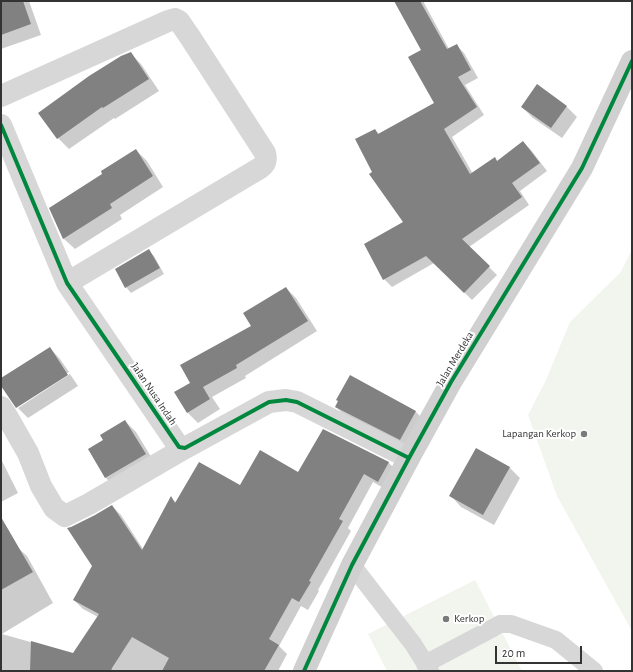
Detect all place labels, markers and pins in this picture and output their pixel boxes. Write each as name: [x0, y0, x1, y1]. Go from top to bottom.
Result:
place label: Lapangan Kerkop: [502, 427, 576, 441]
marker: Lapangan Kerkop: [579, 429, 589, 439]
place label: Kerkop: [454, 612, 484, 626]
marker: Kerkop: [441, 614, 451, 624]

